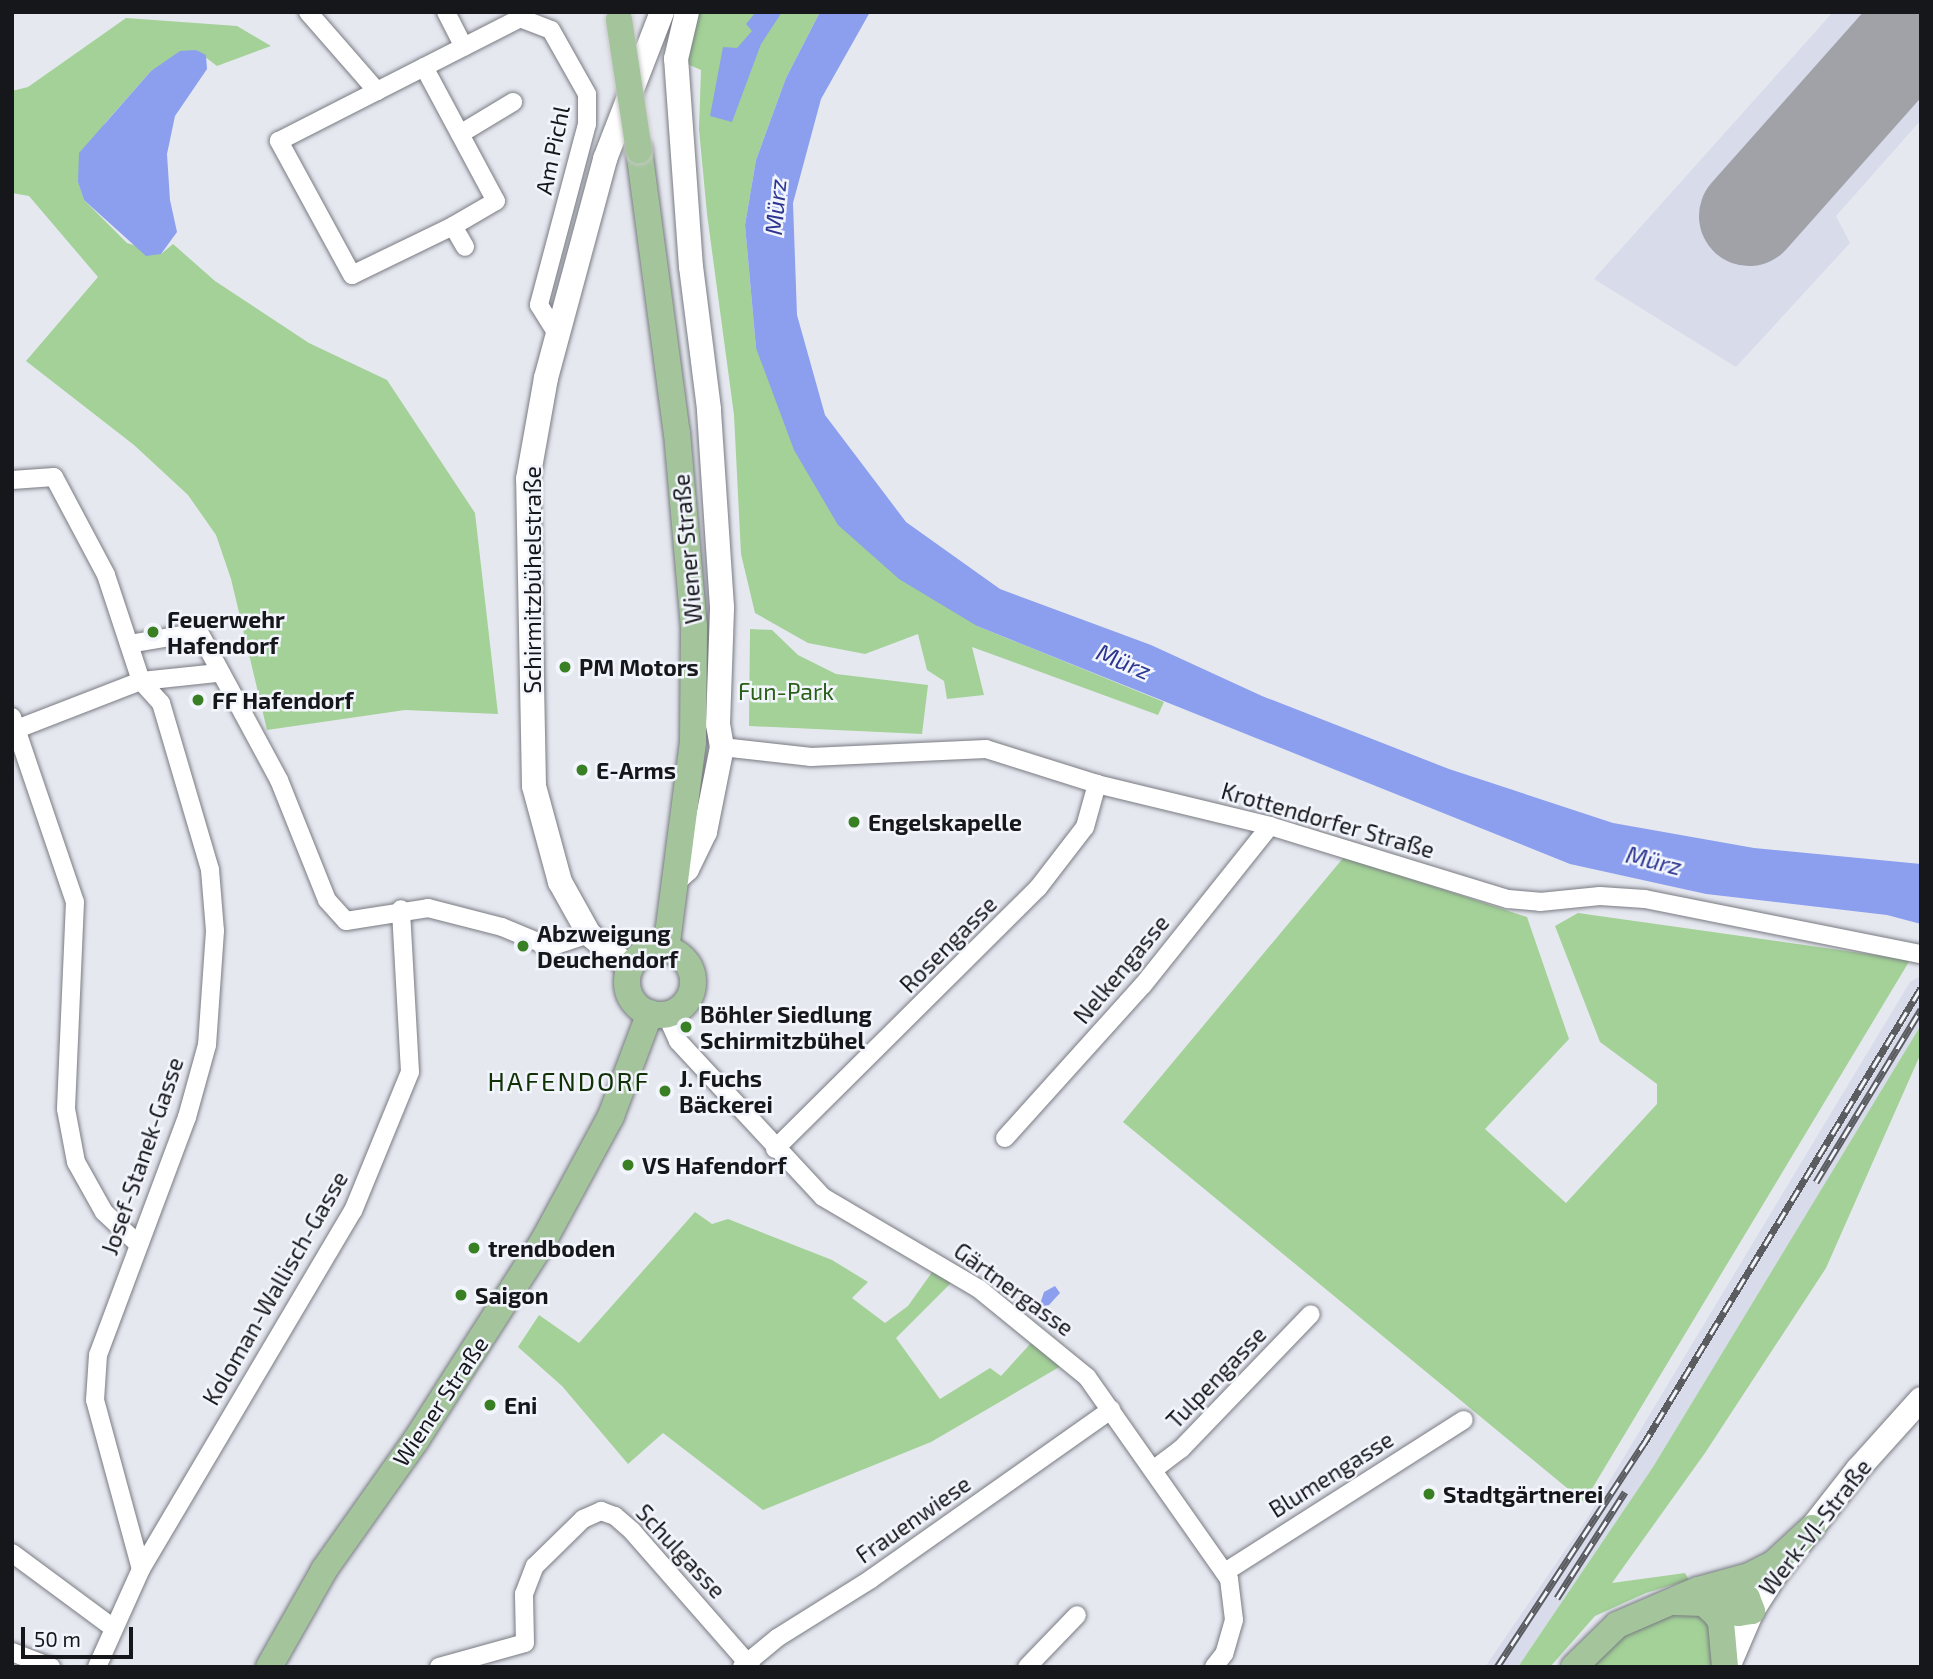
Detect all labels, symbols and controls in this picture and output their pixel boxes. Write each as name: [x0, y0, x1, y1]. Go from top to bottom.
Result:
street label: Am Pichl: [529, 103, 575, 197]
water label: Mürz: [758, 178, 792, 236]
street label: Schirmitzbühelstraße: [518, 466, 546, 694]
street label: Wiener Straße: [667, 472, 707, 626]
place label: Feuerwehr Hafendorf: [167, 605, 285, 659]
marker: Feuerwehr Hafendorf: [145, 624, 161, 640]
water label: Mürz: [1092, 637, 1156, 685]
place label: PM Motors: [579, 653, 699, 681]
marker: PM Motors: [557, 659, 573, 675]
park label: Fun-Park: [738, 677, 834, 705]
place label: FF Hafendorf: [212, 686, 354, 714]
marker: FF Hafendorf: [190, 692, 206, 708]
place label: E-Arms: [596, 756, 676, 784]
marker: E-Arms: [574, 762, 590, 778]
street label: Krottendorfer Straße: [1218, 776, 1438, 864]
place label: Engelskapelle: [868, 808, 1022, 836]
marker: Engelskapelle: [846, 814, 862, 830]
water label: Mürz: [1623, 839, 1685, 881]
street label: Rosengasse: [894, 890, 1002, 998]
street label: Nelkengasse: [1068, 909, 1174, 1029]
place label: Abzweigung Deuchendorf: [537, 919, 678, 973]
marker: Abzweigung Deuchendorf: [515, 938, 531, 954]
place label: Böhler Siedlung Schirmitzbühel: [700, 1000, 872, 1054]
marker: Böhler Siedlung Schirmitzbühel: [678, 1019, 694, 1035]
street label: Josef-Stanek-Gasse: [95, 1054, 189, 1258]
place label: J. Fuchs Bäckerei: [679, 1064, 773, 1118]
district label: HAFENDORF: [489, 1065, 649, 1097]
marker: J. Fuchs Bäckerei: [657, 1083, 673, 1099]
place label: VS Hafendorf: [642, 1151, 787, 1179]
marker: VS Hafendorf: [620, 1157, 636, 1173]
street label: Koloman-Wallisch-Gasse: [197, 1166, 353, 1410]
place label: trendboden: [488, 1234, 615, 1262]
street label: Gärtnergasse: [949, 1236, 1079, 1342]
marker: trendboden: [466, 1240, 482, 1256]
place label: Saigon: [475, 1281, 549, 1309]
marker: Saigon: [453, 1287, 469, 1303]
street label: Tulpengasse: [1160, 1320, 1272, 1434]
street label: Wiener Straße: [386, 1331, 494, 1471]
place label: Eni: [504, 1391, 537, 1419]
marker: Eni: [482, 1397, 498, 1413]
street label: Blumengasse: [1264, 1425, 1398, 1523]
street label: Werk-VI-Straße: [1753, 1453, 1877, 1601]
street label: Frauenwiese: [850, 1469, 976, 1569]
place label: Stadtgärtnerei: [1443, 1480, 1603, 1508]
marker: Stadtgärtnerei: [1421, 1486, 1437, 1502]
street label: Schulgasse: [630, 1498, 732, 1604]
scale bar: [24, 1612, 136, 1656]
text: 50 m: [34, 1626, 81, 1651]

